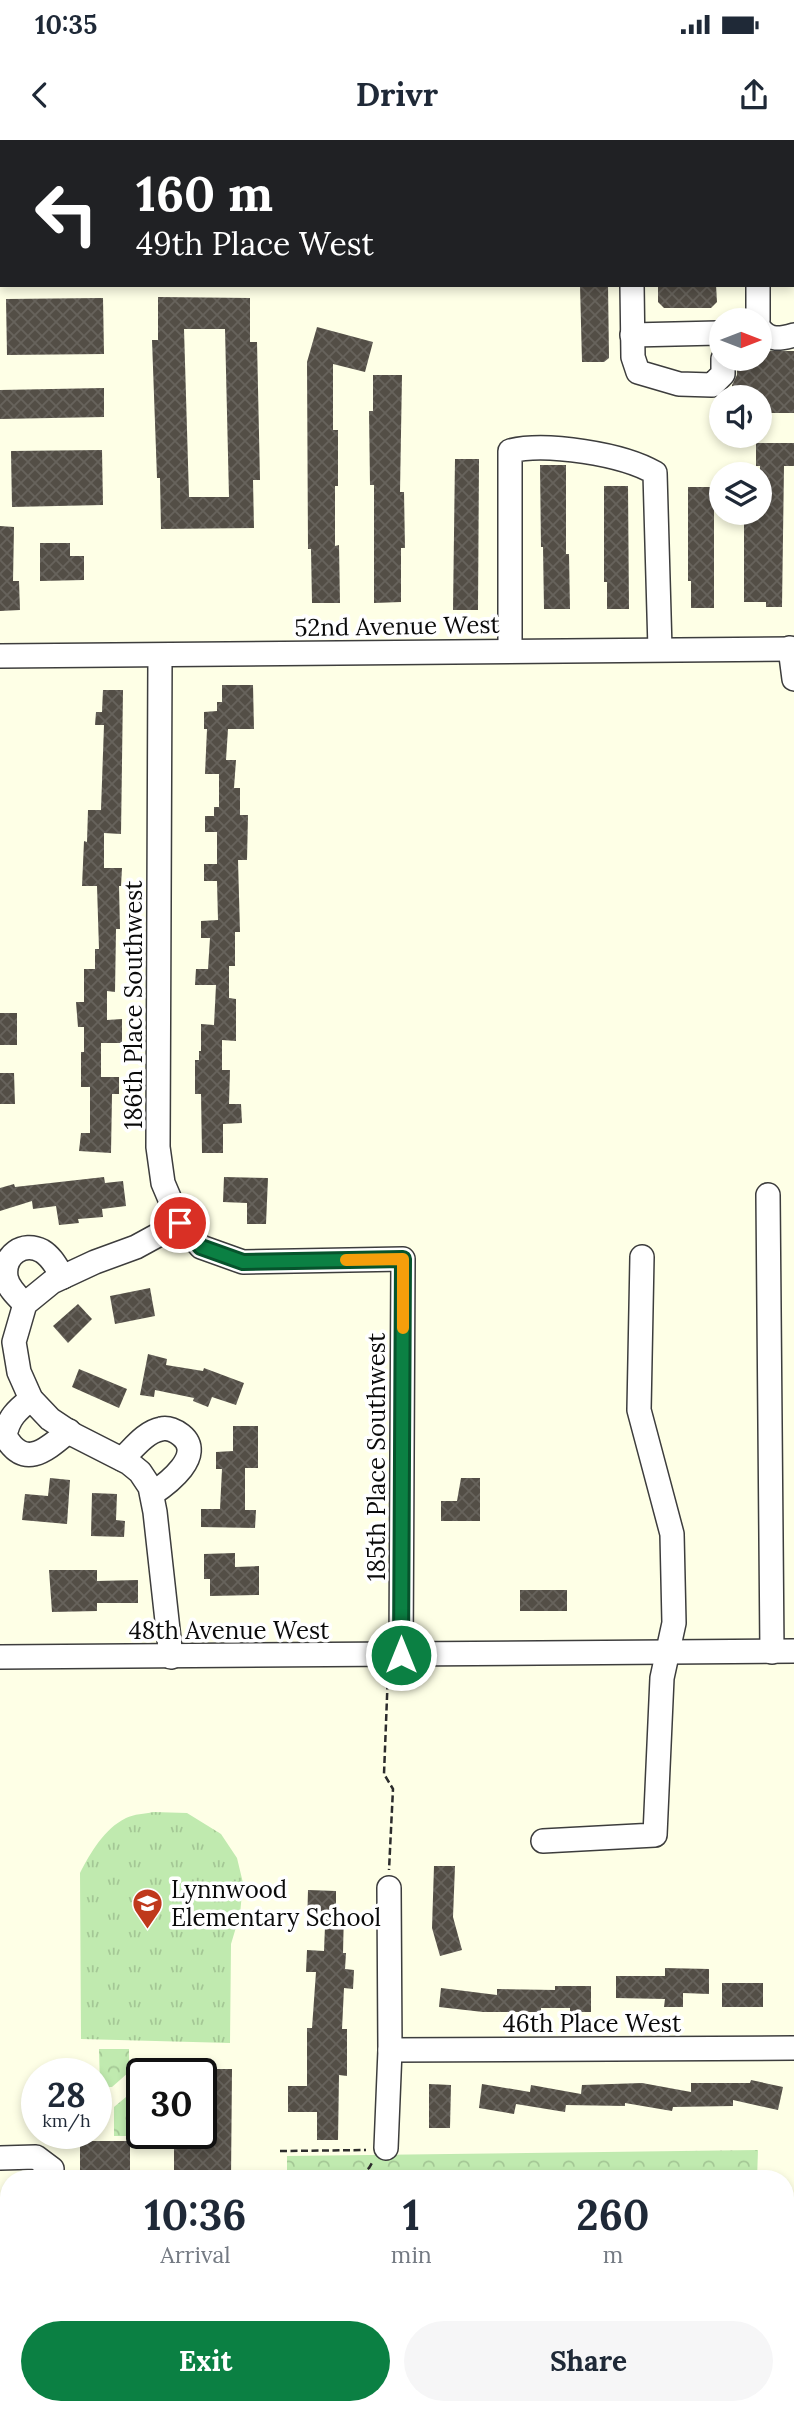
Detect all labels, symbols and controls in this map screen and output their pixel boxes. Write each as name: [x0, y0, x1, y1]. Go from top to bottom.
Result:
text: 10:35: [35, 8, 97, 41]
text: Drivr: [356, 74, 438, 115]
icon: back: [21, 76, 59, 114]
icon: share: [735, 76, 773, 114]
text: 160 m: [136, 162, 273, 224]
icon: left: [21, 168, 112, 259]
text: 49th Place West: [136, 223, 374, 264]
north arrow: [709, 308, 772, 371]
map controls: [709, 308, 772, 525]
button: sound: [709, 385, 772, 448]
button: layers: [709, 462, 772, 525]
street label: 52nd Avenue West: [294, 609, 501, 643]
street label: 186th Place Southwest: [118, 880, 149, 1130]
pin: [150, 1193, 210, 1253]
icon: arrive: [161, 1204, 199, 1242]
street label: 185th Place Southwest: [361, 1332, 392, 1581]
street label: 48th Avenue West: [129, 1615, 330, 1646]
position arrow: [364, 1618, 438, 1692]
place label: Lynnwood Elementary School: [171, 1874, 381, 1933]
school or university icon: Lynnwood Elementary School: [131, 1886, 165, 1930]
street label: 46th Place West: [503, 2008, 682, 2039]
speed limit sign: 30: [126, 2058, 217, 2149]
text: 28: [47, 2072, 86, 2117]
text: km/h: [42, 2109, 91, 2132]
text: 10:36: [144, 2188, 246, 2242]
text: 1: [403, 2188, 420, 2242]
text: 260: [576, 2188, 650, 2242]
text: Arrival: [160, 2240, 231, 2269]
text: min: [391, 2240, 432, 2269]
text: m: [603, 2240, 623, 2269]
button: Exit: [21, 2321, 390, 2401]
button: Share: [404, 2321, 773, 2401]

